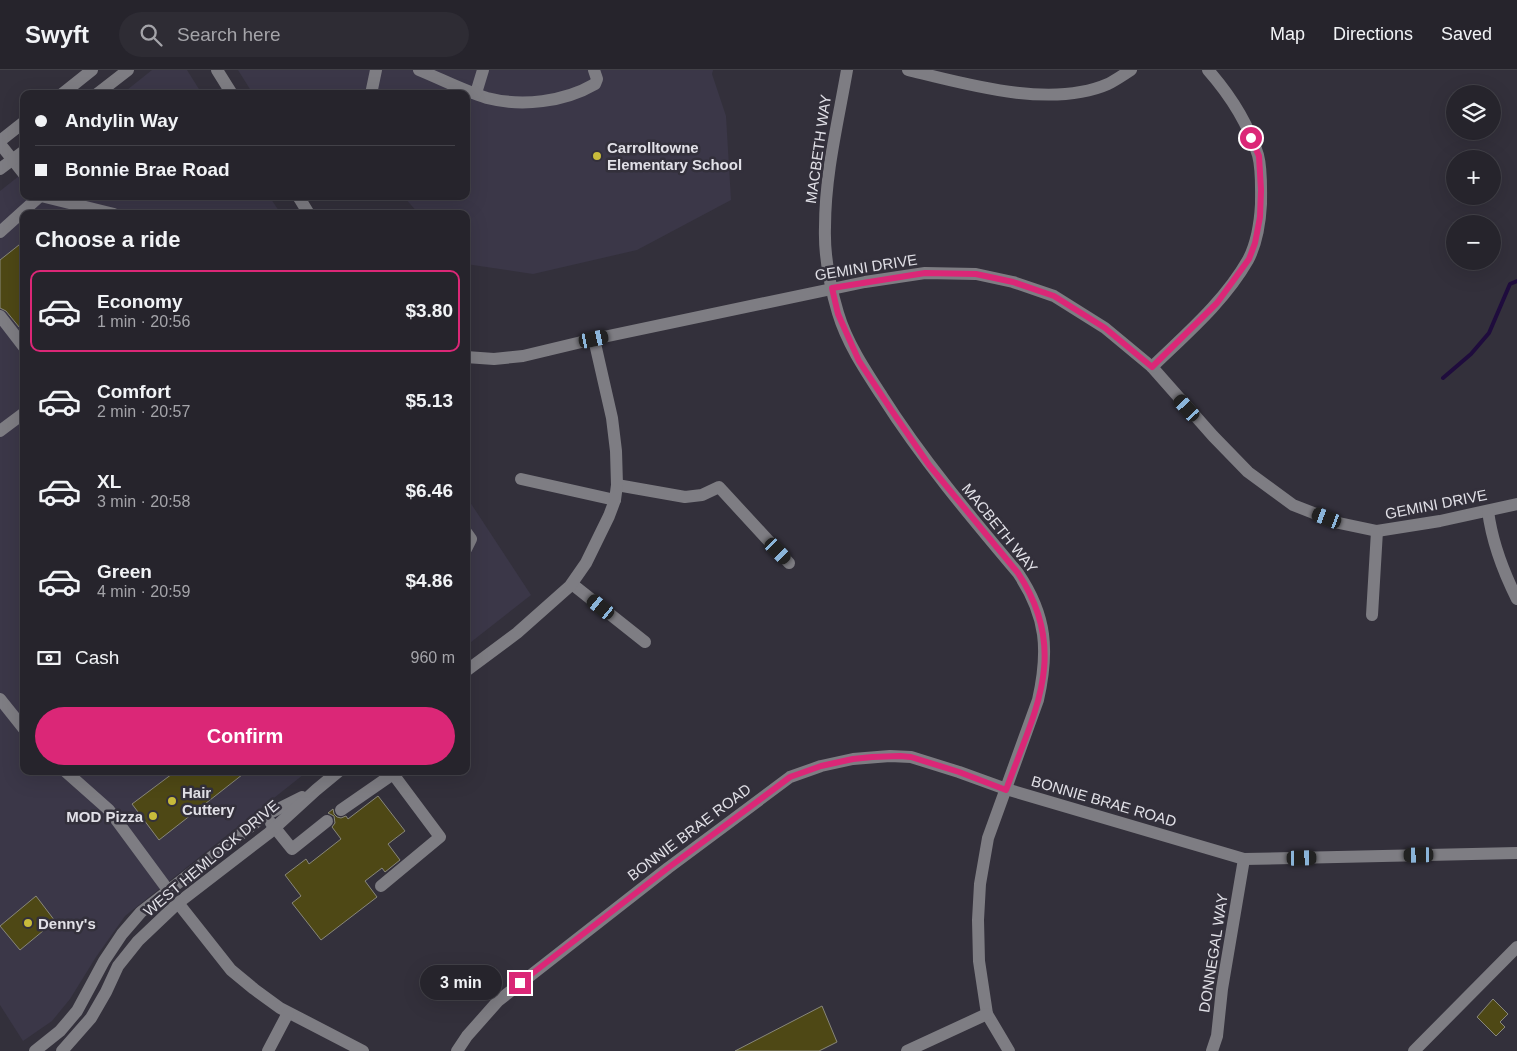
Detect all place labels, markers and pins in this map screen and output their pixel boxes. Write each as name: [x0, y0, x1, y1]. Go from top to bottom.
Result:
place label: Carrolltowne Elementary School: [607, 139, 742, 173]
marker: Carrolltowne Elementary School: [591, 150, 603, 162]
place label: Hair Cuttery: [182, 784, 235, 818]
marker: Hair Cuttery: [166, 795, 178, 807]
place label: MOD Pizza: [66, 808, 144, 825]
marker: MOD Pizza: [147, 810, 159, 822]
place label: Denny's: [38, 915, 96, 932]
marker: Denny's: [22, 917, 34, 929]

